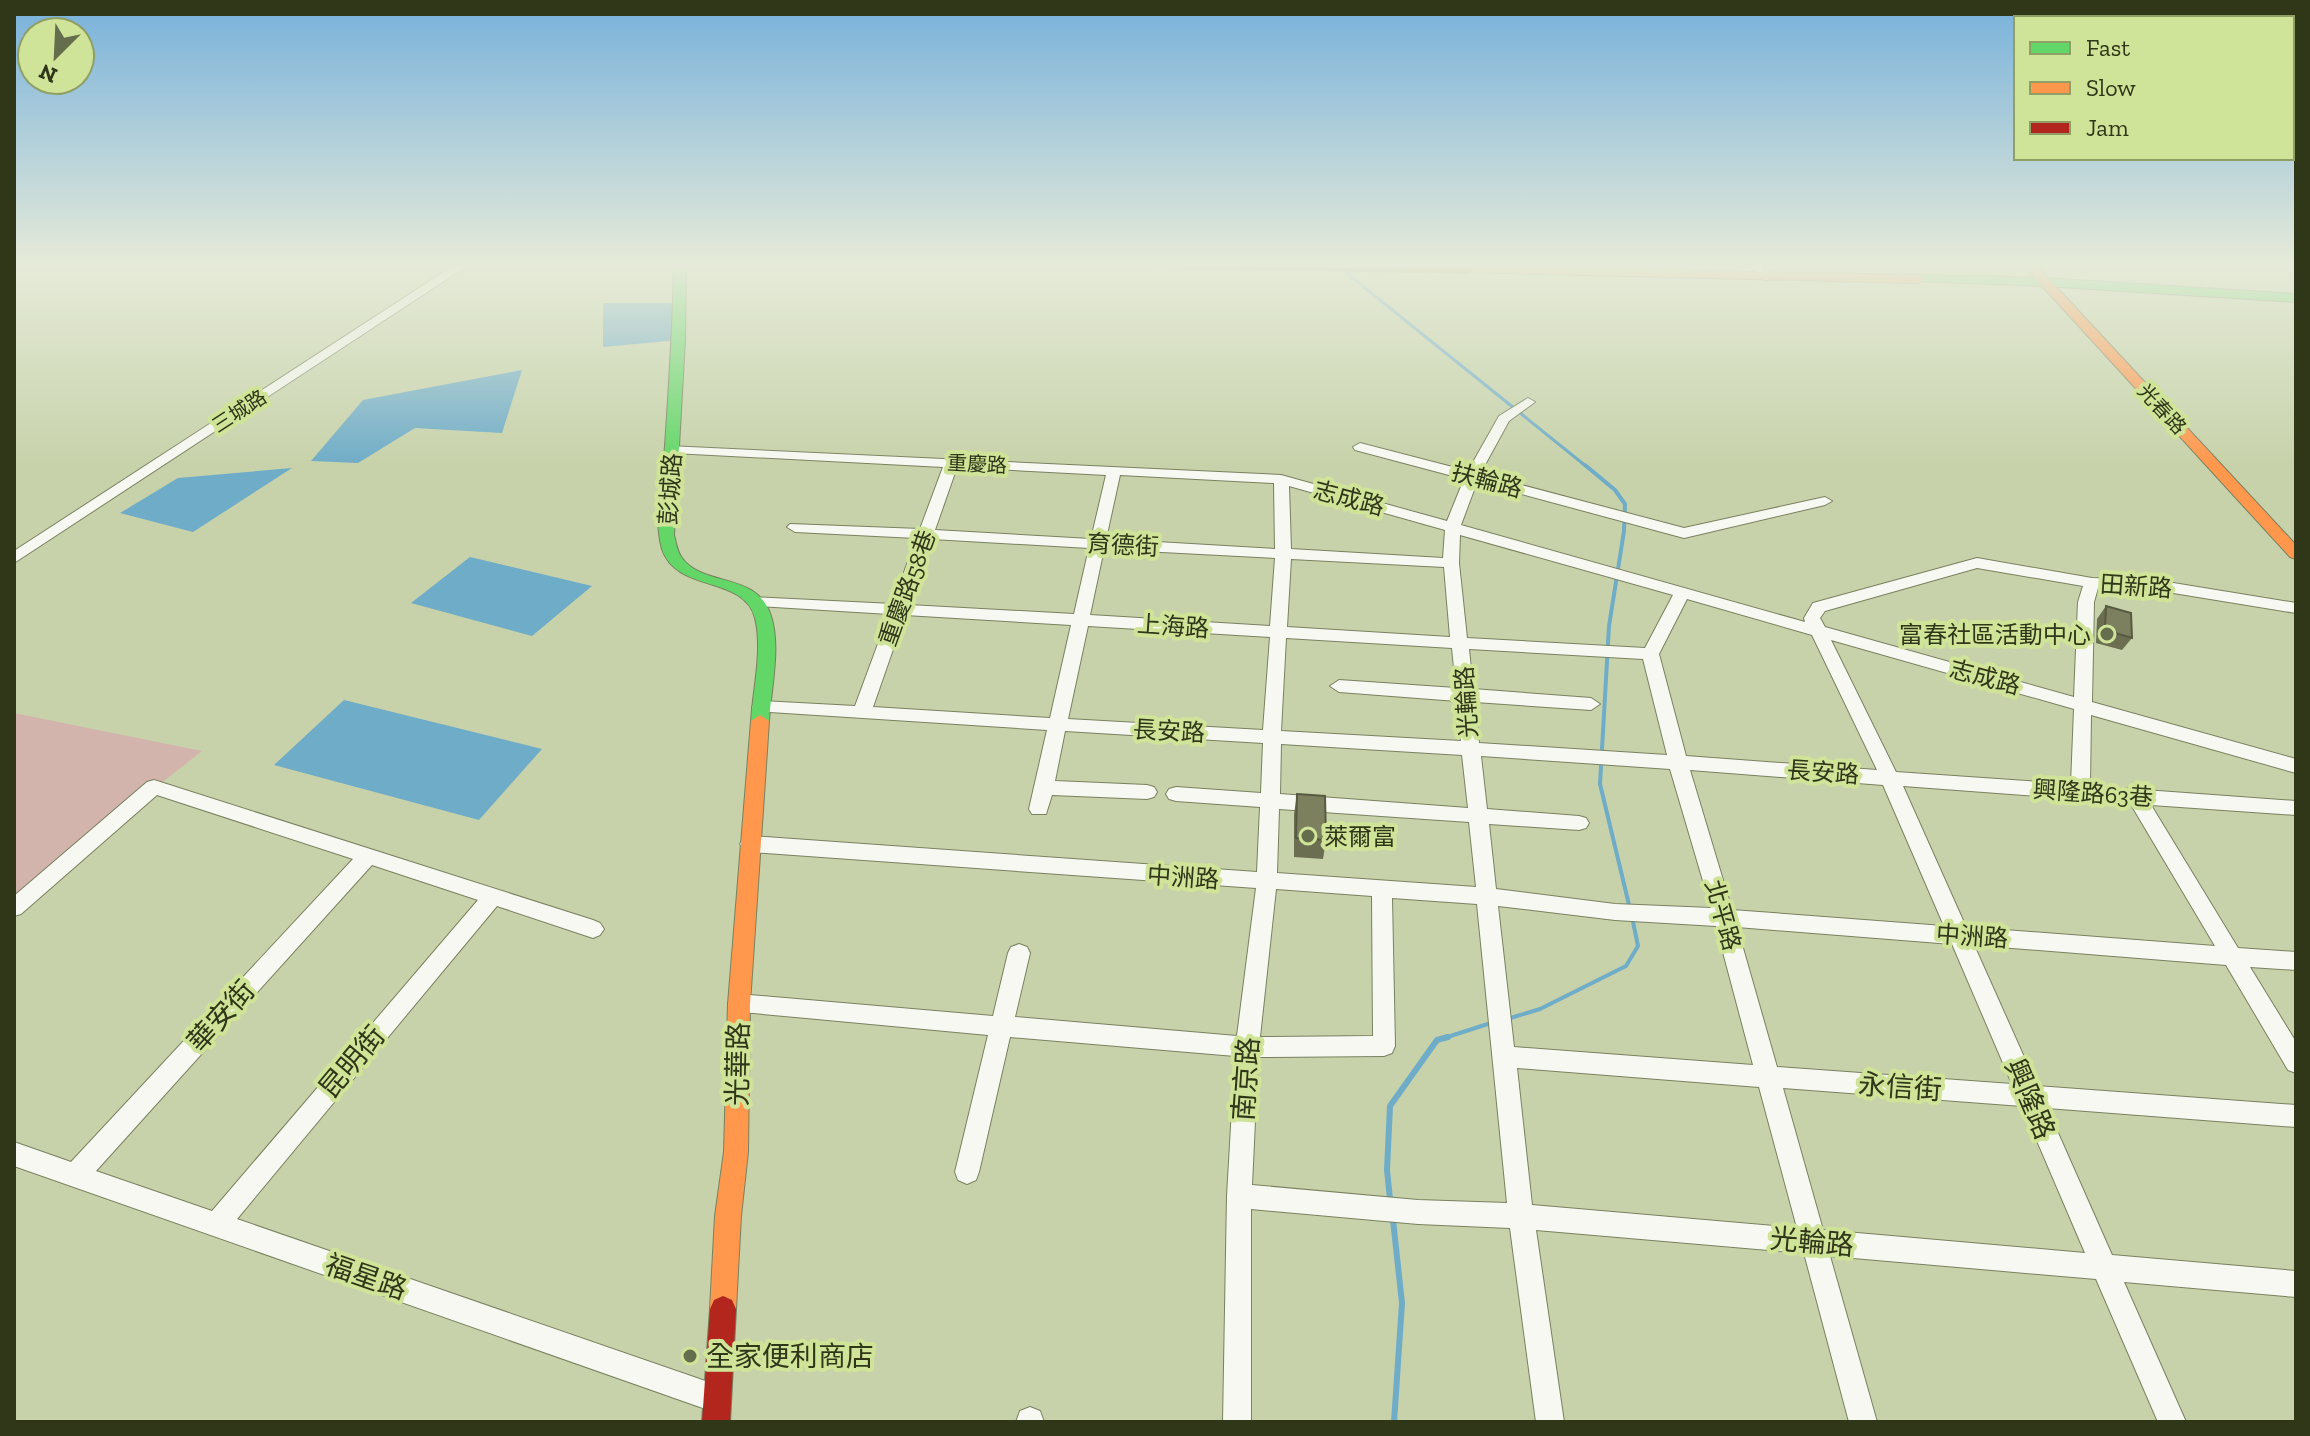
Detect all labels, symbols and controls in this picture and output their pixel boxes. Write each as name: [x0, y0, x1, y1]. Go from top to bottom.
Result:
north arrow: [16, 16, 96, 96]
legend: [2014, 16, 2294, 160]
text: Fast: [2086, 33, 2130, 62]
text: N: [35, 58, 61, 90]
text: Slow: [2086, 73, 2136, 102]
text: Jam: [2086, 113, 2129, 142]
street label: 光春路: [2133, 379, 2191, 439]
street label: 三城路: [207, 385, 271, 437]
street label: 重慶路: [946, 450, 1008, 478]
street label: 彭城路: [653, 452, 687, 526]
street label: 扶輪路: [1448, 457, 1526, 503]
street label: 志成路: [1310, 475, 1388, 521]
street label: 重慶路58巷: [873, 526, 941, 650]
street label: 育德街: [1086, 529, 1160, 561]
street label: 田新路: [2099, 569, 2173, 603]
street label: 上海路: [1136, 609, 1210, 643]
place label: 富春社區活動中心: [1899, 620, 2091, 649]
marker: 富春社區活動中心: [2098, 625, 2116, 643]
street label: 志成路: [1946, 654, 2024, 700]
street label: 光輪路: [1449, 665, 1483, 739]
street label: 長安路: [1132, 715, 1206, 747]
street label: 長安路: [1786, 755, 1860, 789]
street label: 興隆路63巷: [2032, 774, 2154, 812]
place label: 萊爾富: [1324, 822, 1396, 851]
marker: 萊爾富: [1299, 827, 1317, 845]
street label: 中洲路: [1146, 860, 1220, 894]
street label: 北平路: [1699, 876, 1747, 954]
street label: 中洲路: [1935, 919, 2009, 953]
street label: 華安街: [181, 974, 261, 1058]
street label: 昆明街: [312, 1019, 392, 1105]
street label: 光華路: [721, 1022, 755, 1106]
street label: 南京路: [1227, 1036, 1265, 1122]
street label: 興隆路: [1998, 1054, 2062, 1144]
street label: 永信街: [1857, 1068, 1943, 1106]
street label: 光輪路: [1769, 1222, 1855, 1262]
street label: 福星路: [321, 1248, 411, 1306]
place label: 全家便利商店: [706, 1340, 874, 1373]
marker: 全家便利商店: [681, 1347, 699, 1365]

